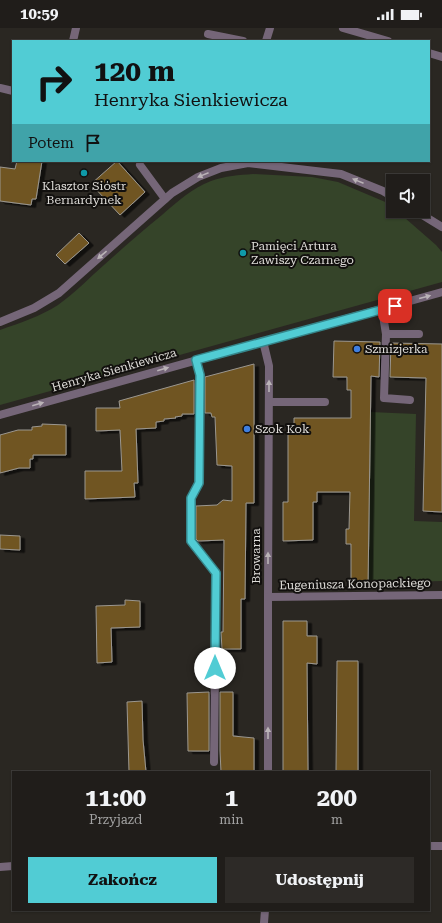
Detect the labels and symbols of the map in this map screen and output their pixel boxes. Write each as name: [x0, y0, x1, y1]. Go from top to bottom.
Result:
marker: Klasztor Sióstr Bernardynek: [79, 168, 89, 178]
one-way arrow: [197, 172, 209, 178]
one-way arrow: [352, 178, 363, 184]
place label: Klasztor Sióstr Bernardynek: [42, 179, 126, 207]
place label: Pamięci Artura Zawiszy Czarnego: [251, 239, 354, 267]
marker: Pamięci Artura Zawiszy Czarnego: [238, 248, 248, 258]
one-way arrow: [97, 251, 107, 260]
pin: [378, 289, 412, 323]
one-way arrow: [419, 293, 432, 299]
place label: Szmizjerka: [365, 342, 428, 356]
marker: Szmizjerka: [352, 344, 362, 354]
street label: Henryka Sienkiewicza: [50, 345, 178, 395]
one-way arrow: [157, 366, 169, 372]
one-way arrow: [266, 379, 272, 392]
one-way arrow: [32, 401, 44, 407]
place label: Szok Kok: [255, 422, 310, 436]
marker: Szok Kok: [242, 424, 252, 434]
street label: Browarna: [249, 528, 263, 584]
one-way arrow: [265, 551, 271, 564]
street label: Eugeniusza Konopackiego: [279, 576, 431, 592]
position arrow: [194, 647, 236, 689]
one-way arrow: [265, 726, 271, 739]

